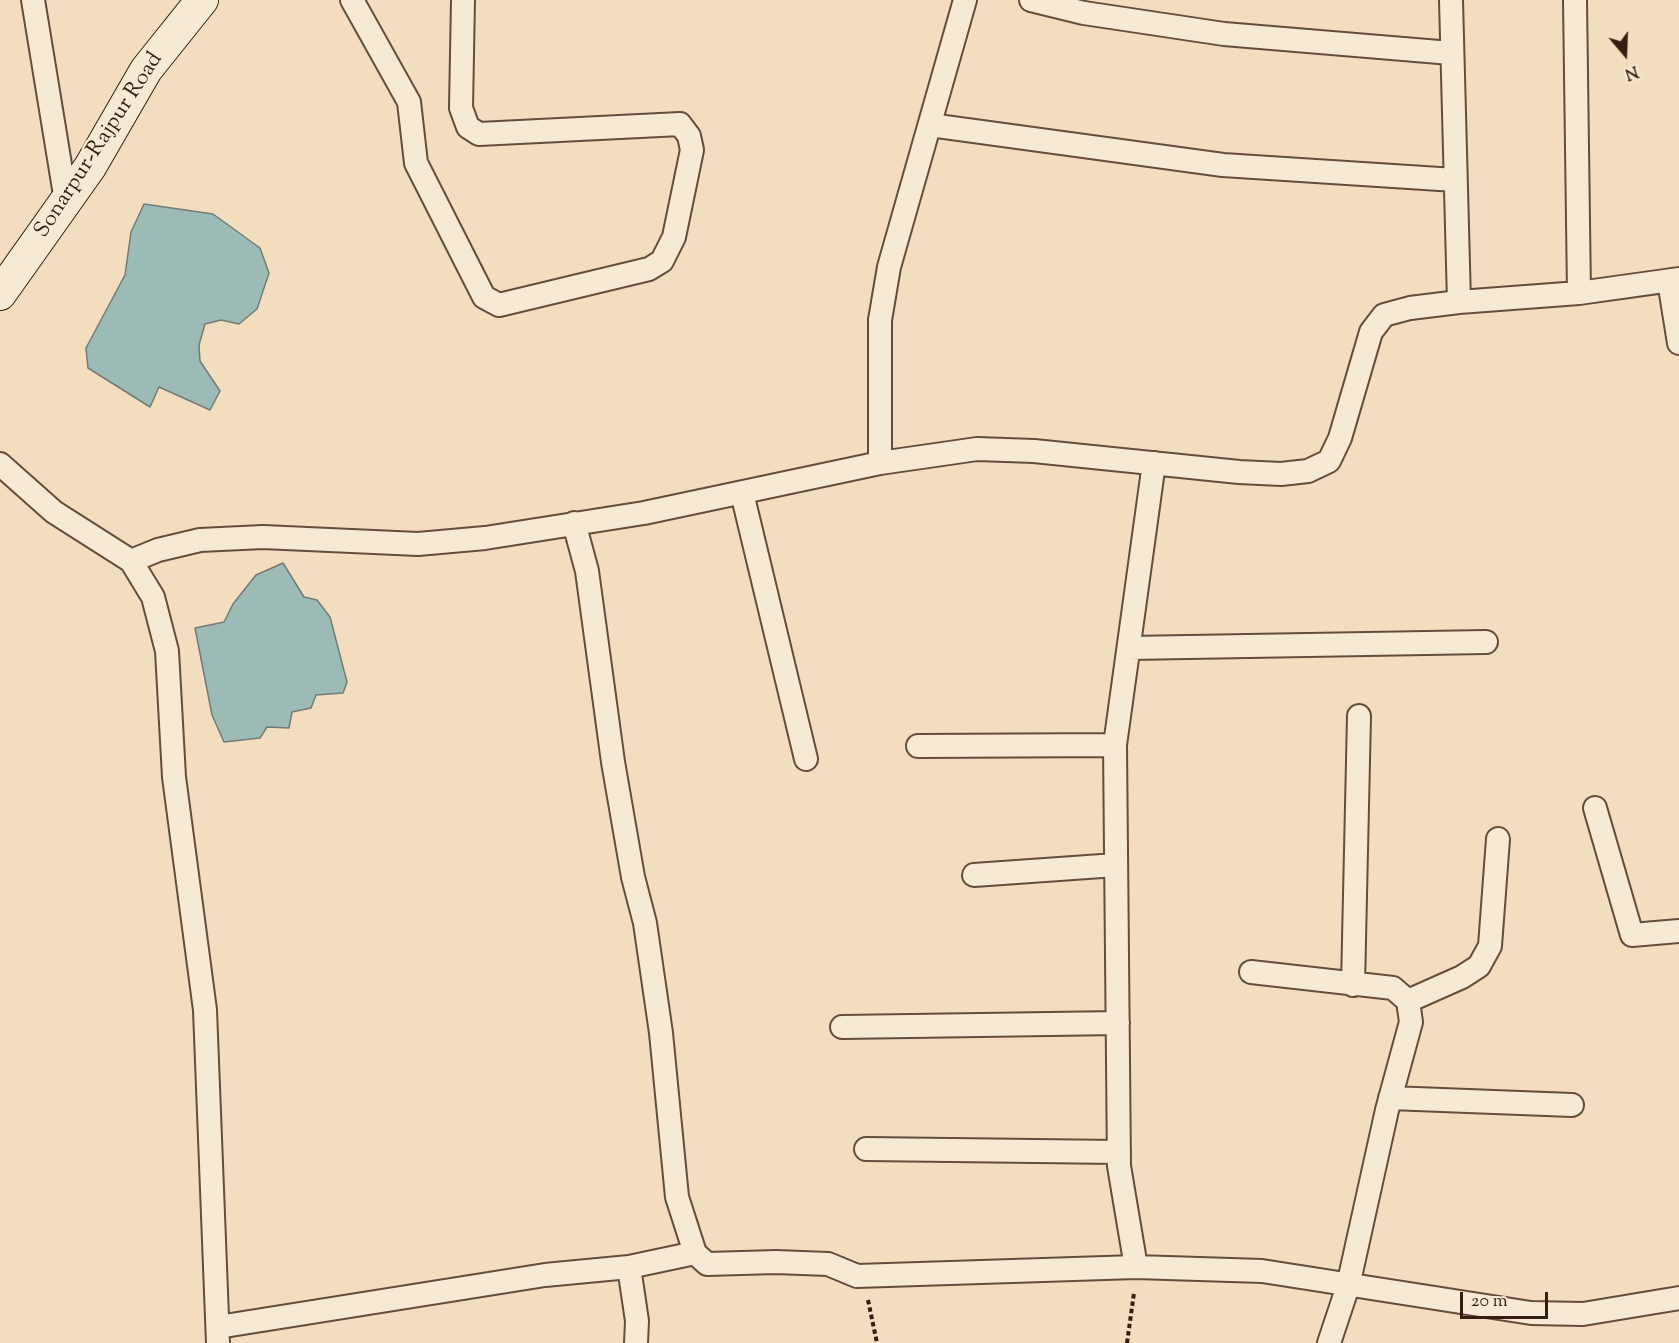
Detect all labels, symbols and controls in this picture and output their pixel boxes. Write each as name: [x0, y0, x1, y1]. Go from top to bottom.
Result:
north arrow: [1595, 24, 1655, 84]
street label: Sonarpur-Rajpur Road: [30, 48, 170, 244]
text: N: [1621, 59, 1641, 84]
scale bar: [1463, 1280, 1552, 1318]
text: 20 m: [1471, 1289, 1508, 1315]

